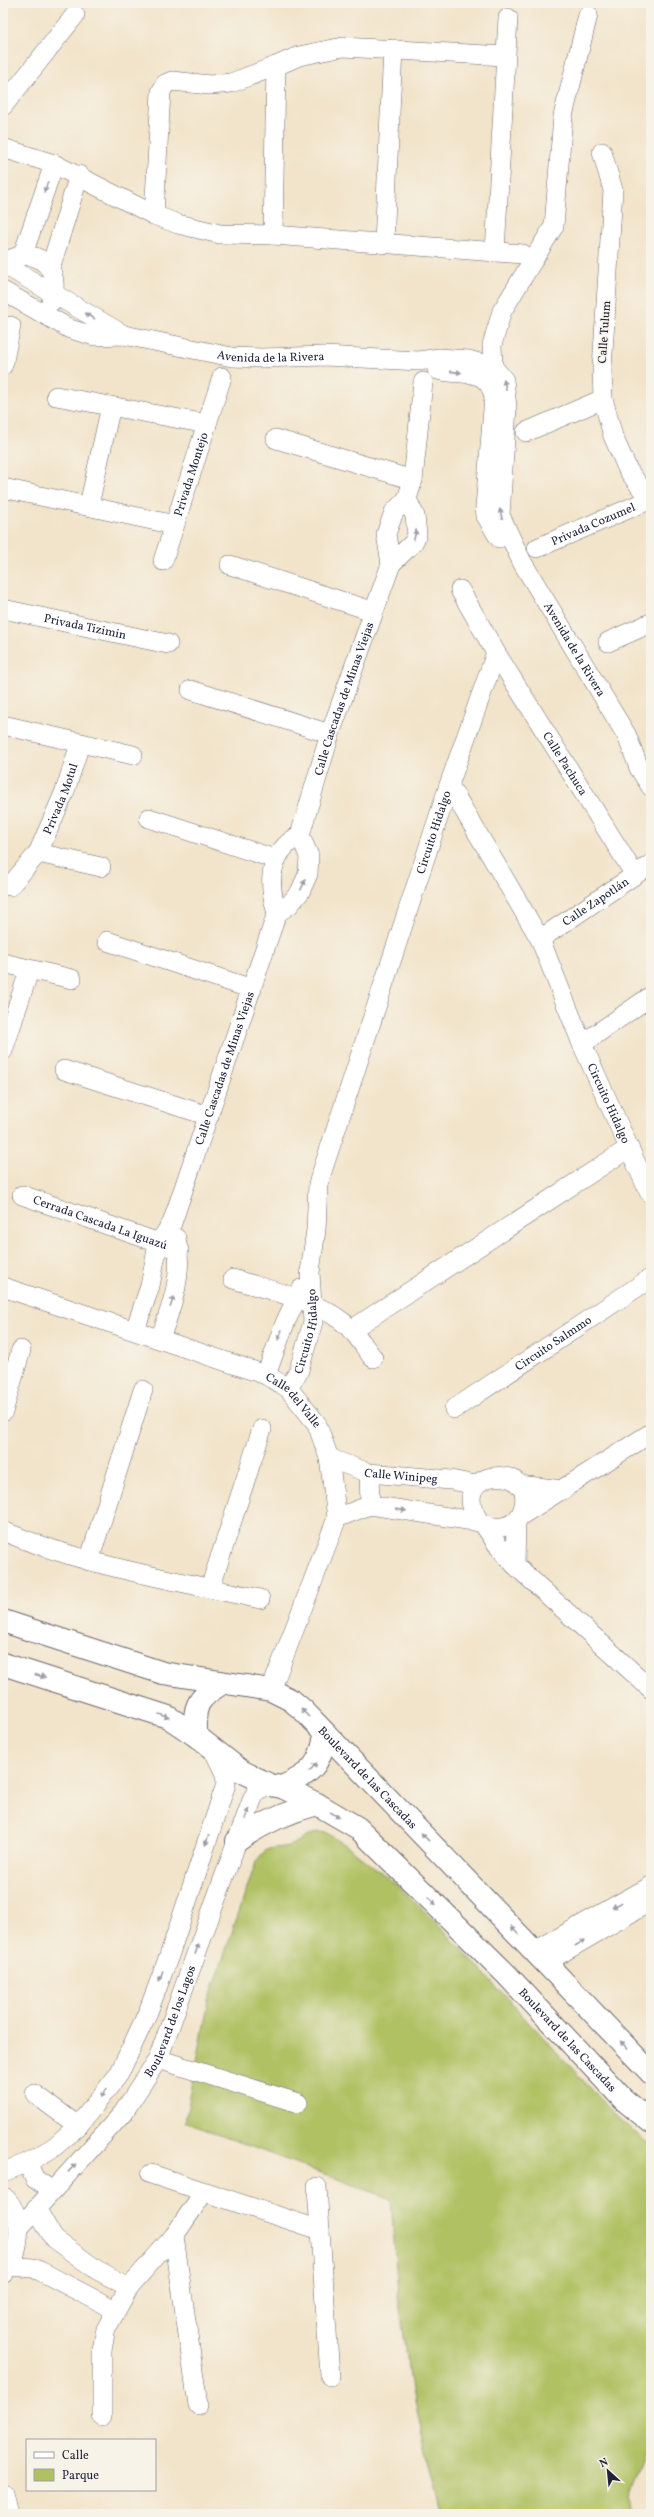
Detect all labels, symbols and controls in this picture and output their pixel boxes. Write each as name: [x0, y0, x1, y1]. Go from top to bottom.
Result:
one-way arrow: [43, 181, 49, 193]
street label: Calle Tulum: [595, 300, 615, 364]
one-way arrow: [84, 313, 96, 320]
street label: Avenida de la Rivera: [216, 347, 325, 367]
one-way arrow: [450, 369, 462, 376]
one-way arrow: [501, 378, 507, 391]
street label: Privada Montejo: [171, 431, 213, 519]
street label: Privada Cozumel: [549, 500, 638, 550]
one-way arrow: [497, 507, 503, 520]
one-way arrow: [413, 529, 419, 542]
street label: Avenida de la Rivera: [539, 600, 608, 700]
street label: Privada Tizimin: [42, 611, 128, 644]
street label: Calle Cascadas de Minas Viejas: [311, 620, 378, 778]
street label: Calle Pachuca: [538, 729, 590, 799]
street label: Privada Motul: [40, 761, 82, 837]
street label: Circuito Hidalgo: [413, 789, 456, 876]
street label: Calle Zapotlán: [560, 874, 632, 930]
one-way arrow: [300, 879, 306, 890]
street label: Calle Cascadas de Minas Viejas: [192, 989, 259, 1147]
street label: Circuito Hidalgo: [583, 1061, 633, 1146]
street label: Cerrada Cascada La Iguazú: [31, 1192, 170, 1254]
street label: Circuito Hidalgo: [291, 1288, 322, 1376]
one-way arrow: [170, 1296, 176, 1308]
street label: Circuito Salmmo: [512, 1313, 595, 1375]
one-way arrow: [277, 1330, 283, 1342]
street label: Calle del Valle: [262, 1369, 324, 1432]
street label: Calle Winipeg: [362, 1465, 438, 1488]
one-way arrow: [395, 1507, 407, 1513]
one-way arrow: [34, 1673, 46, 1679]
one-way arrow: [301, 1708, 310, 1718]
one-way arrow: [158, 1714, 170, 1720]
street label: Boulevard de las Cascadas: [314, 1723, 420, 1833]
one-way arrow: [308, 1762, 317, 1772]
one-way arrow: [244, 1807, 250, 1819]
one-way arrow: [329, 1811, 341, 1818]
one-way arrow: [420, 1832, 429, 1842]
one-way arrow: [204, 1834, 210, 1846]
one-way arrow: [427, 1896, 437, 1906]
one-way arrow: [611, 1902, 623, 1908]
one-way arrow: [510, 1925, 520, 1935]
one-way arrow: [574, 1939, 586, 1946]
one-way arrow: [194, 1942, 200, 1954]
street label: Boulevard de los Lagos: [141, 1963, 200, 2081]
one-way arrow: [157, 1971, 163, 1983]
street label: Boulevard de las Cascadas: [514, 1985, 619, 2096]
one-way arrow: [619, 2040, 628, 2050]
one-way arrow: [100, 2087, 109, 2098]
one-way arrow: [67, 2163, 77, 2173]
legend: [26, 2439, 156, 2491]
text: Calle: [62, 2448, 89, 2464]
north arrow: [588, 2451, 628, 2491]
text: N: [597, 2455, 611, 2472]
text: Parque: [62, 2468, 99, 2484]

